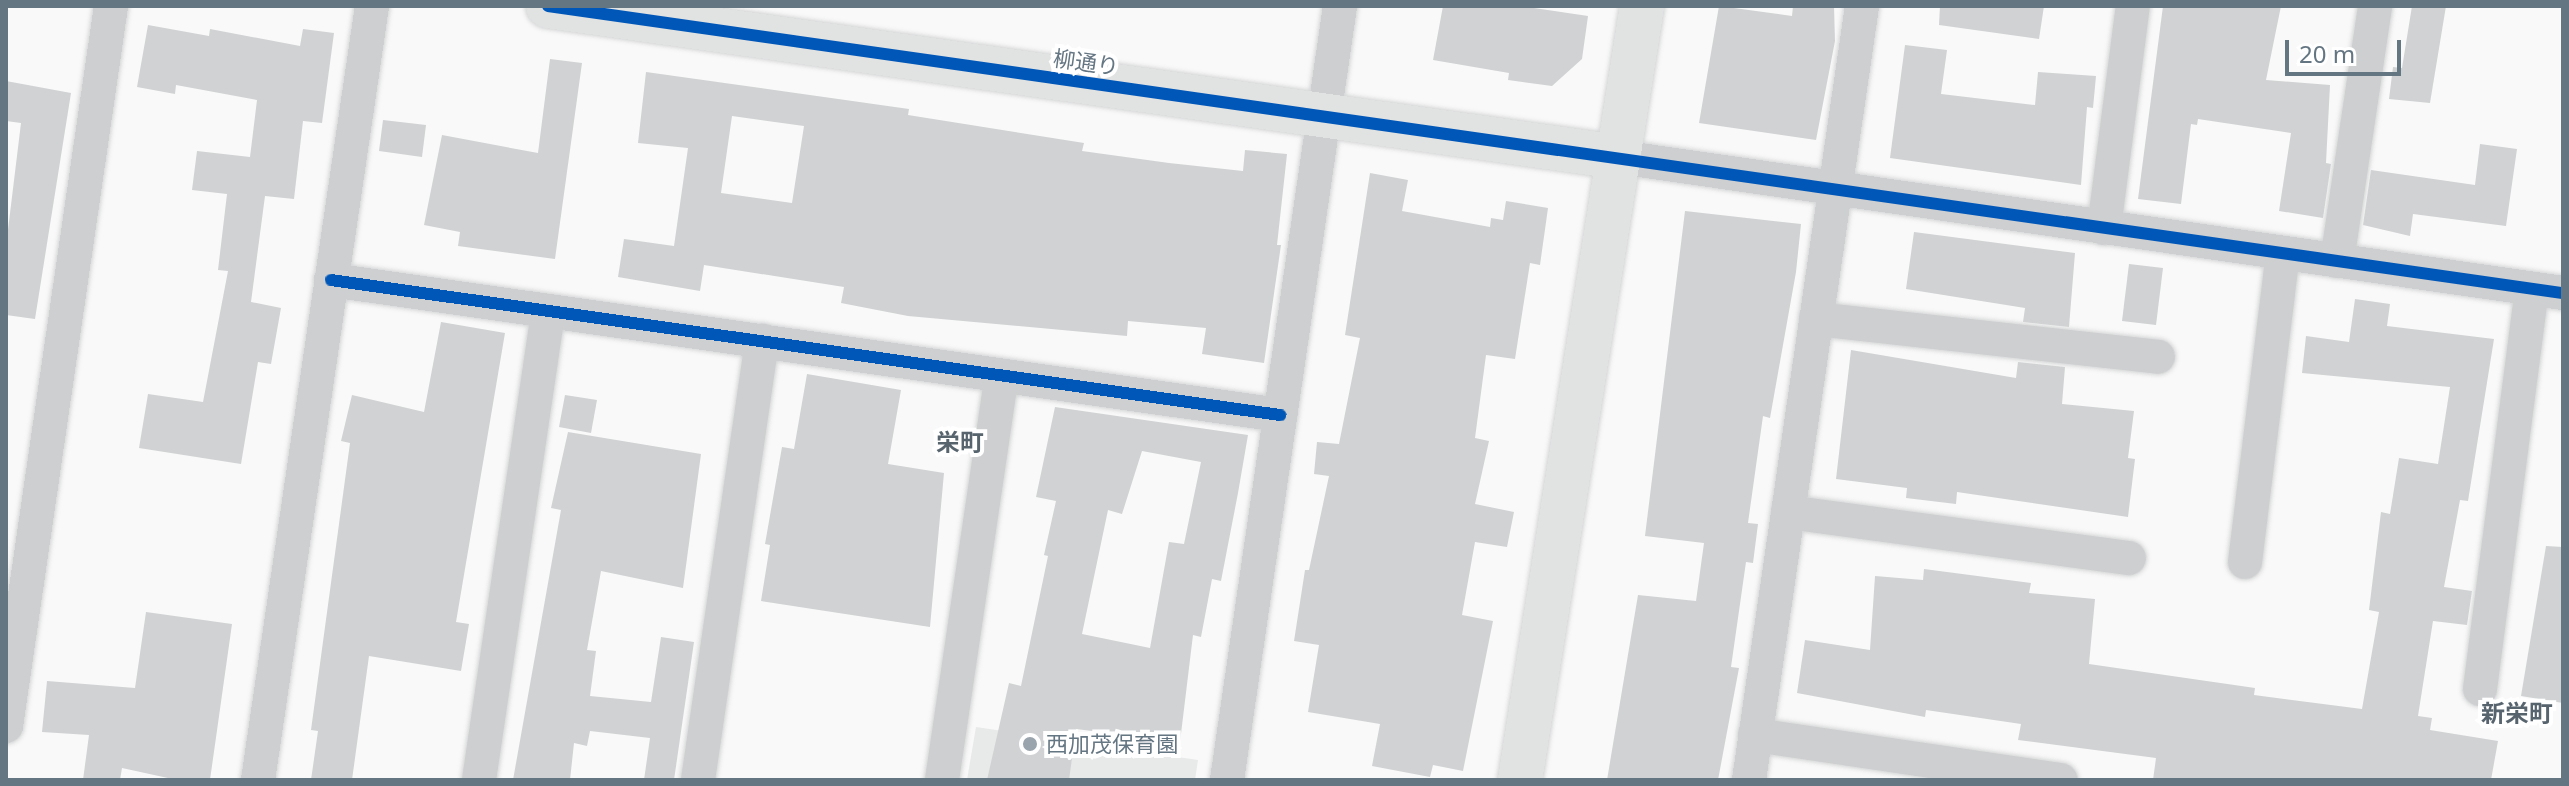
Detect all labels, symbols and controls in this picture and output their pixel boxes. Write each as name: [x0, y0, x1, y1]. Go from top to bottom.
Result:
scale bar: [2289, 24, 2405, 74]
text: 20 m: [2299, 37, 2355, 70]
street label: 柳通り: [1051, 44, 1121, 80]
district label: 栄町: [936, 428, 984, 456]
district label: 新栄町: [2481, 699, 2553, 727]
place label: 西加茂保育園: [1046, 731, 1178, 757]
marker: 西加茂保育園: [1021, 735, 1039, 753]

